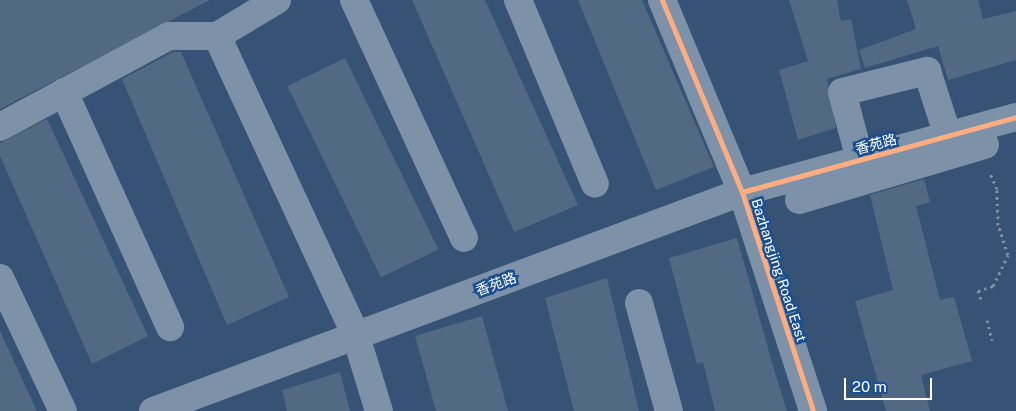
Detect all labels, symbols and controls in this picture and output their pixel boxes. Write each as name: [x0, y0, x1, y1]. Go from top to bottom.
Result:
street label: 香苑路: [854, 130, 898, 158]
street label: Bazhangjing Road East: [748, 196, 810, 344]
street label: 香苑路: [473, 269, 519, 299]
scale bar: [846, 368, 934, 400]
text: 20 m: [852, 378, 887, 395]

